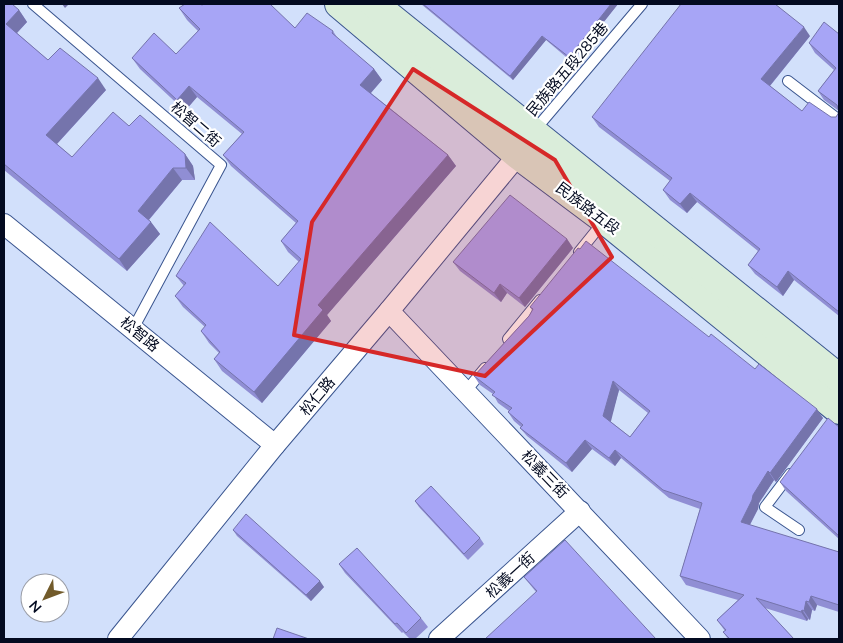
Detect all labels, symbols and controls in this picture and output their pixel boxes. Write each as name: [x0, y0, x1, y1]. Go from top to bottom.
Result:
street label: 民族路五段285巷: [522, 18, 612, 120]
street label: 松智二街: [167, 97, 225, 151]
street label: 民族路五段: [552, 178, 624, 238]
street label: 松智路: [117, 312, 163, 356]
street label: 松仁路: [295, 373, 339, 419]
street label: 松義三街: [517, 446, 573, 502]
street label: 松義一街: [481, 548, 539, 602]
north arrow: [20, 573, 70, 623]
text: N: [25, 597, 46, 617]

